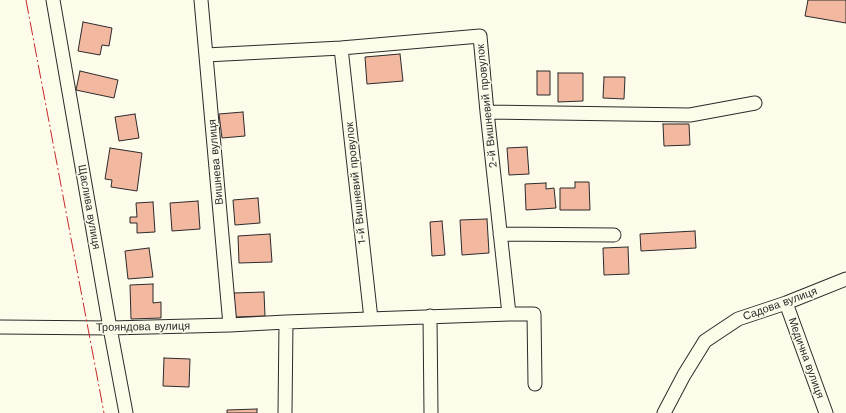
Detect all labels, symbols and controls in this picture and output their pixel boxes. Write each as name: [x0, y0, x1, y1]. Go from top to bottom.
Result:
street label: 2-й Вишневий провулок: [474, 43, 500, 169]
street label: Вишнева вулиця: [206, 119, 226, 205]
street label: 1-й Вишневий провулок: [343, 121, 369, 245]
street label: Щаслива вулиця: [75, 164, 103, 250]
street label: Садова вулиця: [741, 284, 819, 324]
street label: Медична вулиця: [785, 316, 827, 400]
street label: Трояндова вулиця: [96, 320, 190, 334]

